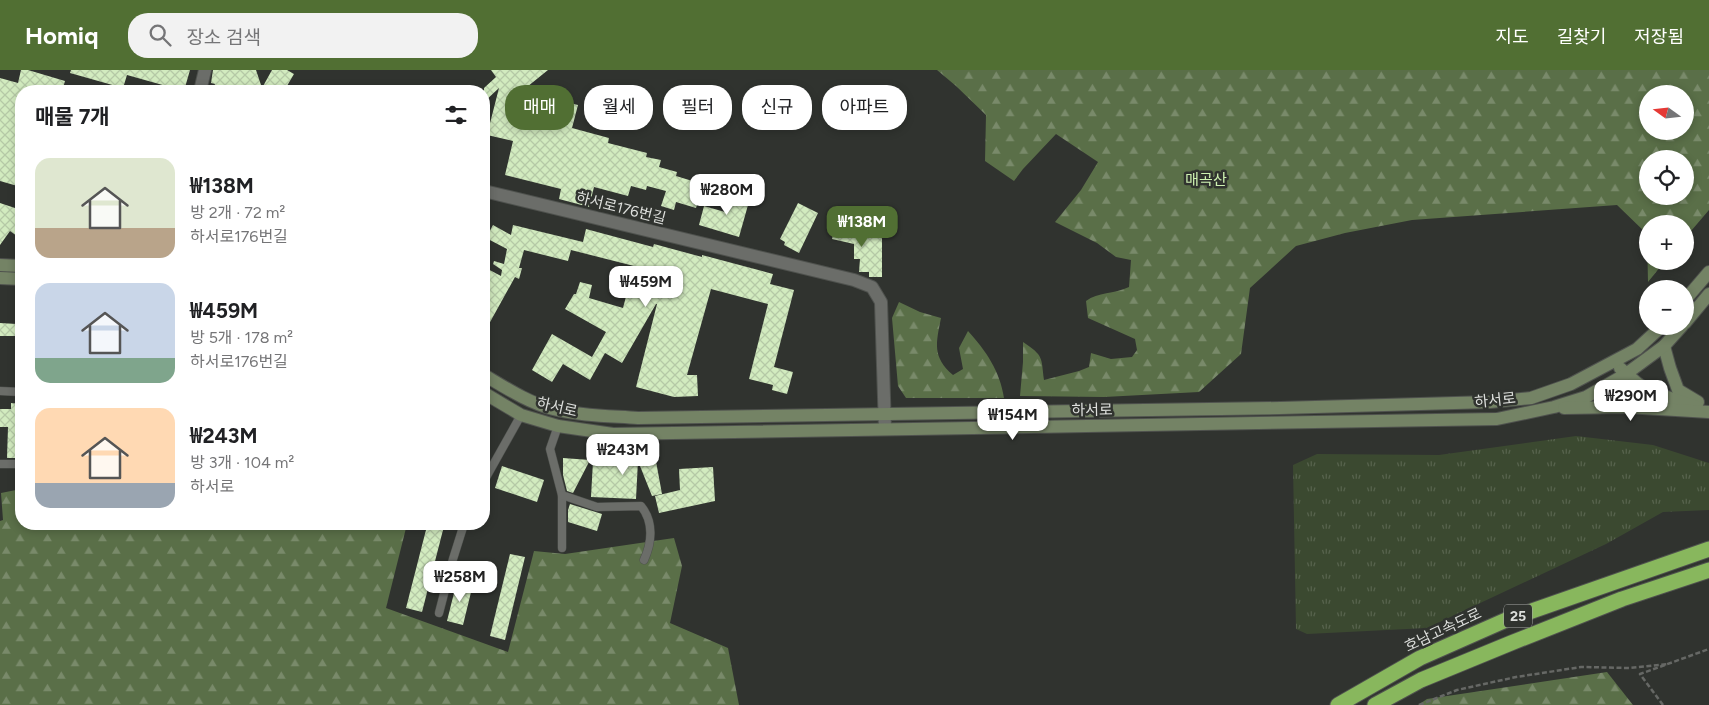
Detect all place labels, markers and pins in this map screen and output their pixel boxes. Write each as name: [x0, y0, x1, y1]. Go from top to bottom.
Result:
pin: ₩280M: [692, 174, 762, 216]
pin: ₩138M: [827, 206, 897, 248]
pin: ₩459M: [611, 266, 681, 308]
pin: ₩290M: [1596, 380, 1666, 422]
pin: ₩154M: [978, 398, 1048, 441]
pin: ₩243M: [588, 434, 658, 476]
pin: ₩258M: [425, 560, 495, 603]

